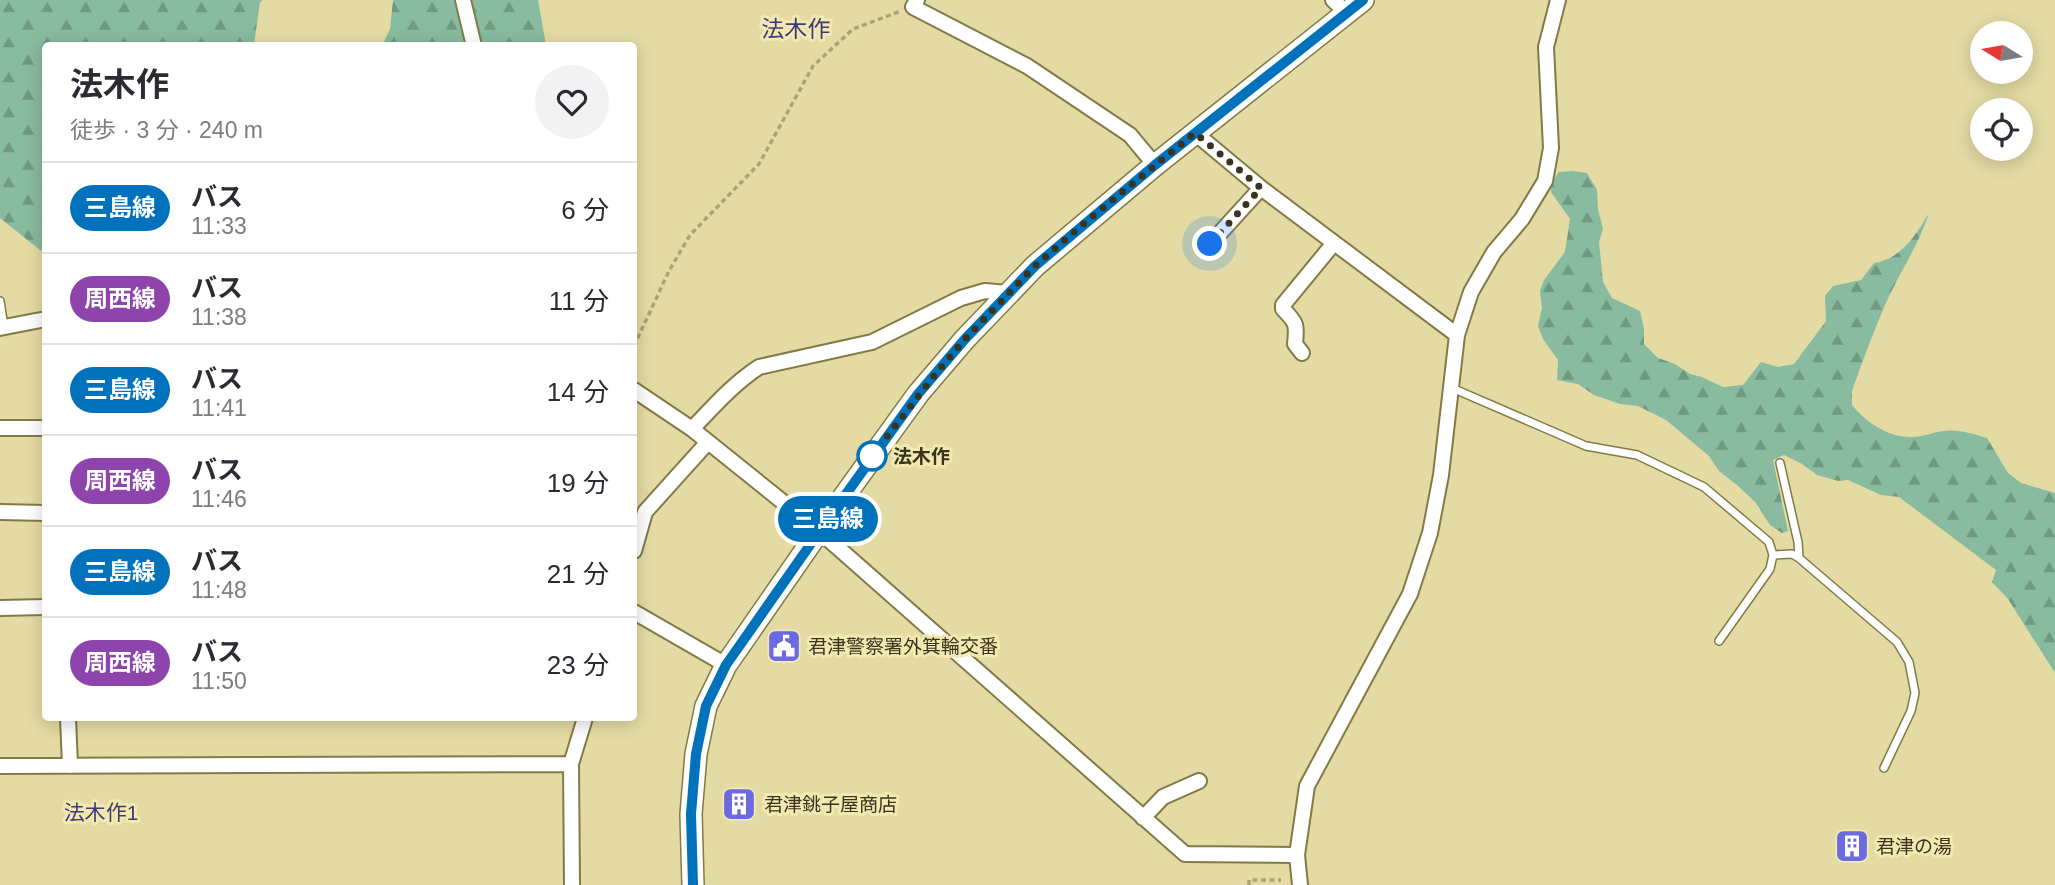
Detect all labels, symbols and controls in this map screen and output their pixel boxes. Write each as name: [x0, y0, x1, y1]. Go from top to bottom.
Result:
district label: 法木作: [762, 16, 831, 42]
north arrow: [1970, 21, 2034, 84]
map controls: [1970, 21, 2033, 161]
button: heart: [535, 65, 609, 139]
text: 法木作: [70, 66, 169, 103]
button: locate: [1970, 98, 2033, 161]
text: 徒歩 · 3 分 · 240 m: [70, 117, 263, 143]
text: バス: [191, 182, 243, 212]
text: 三島線: [84, 194, 156, 221]
text: 6 分: [561, 195, 609, 225]
text: 11:33: [191, 213, 247, 239]
your location: [1192, 226, 1227, 261]
text: バス: [191, 273, 243, 303]
text: 周西線: [84, 285, 156, 312]
text: 11 分: [549, 286, 609, 316]
text: 11:38: [191, 304, 247, 330]
text: バス: [191, 364, 243, 394]
text: 三島線: [84, 376, 156, 403]
text: 14 分: [547, 377, 609, 407]
text: 11:41: [191, 395, 247, 421]
marker: 法木作: [857, 441, 887, 471]
place label: 法木作: [893, 446, 950, 467]
text: バス: [191, 455, 243, 485]
text: 周西線: [84, 467, 156, 494]
text: 19 分: [547, 468, 609, 498]
text: 11:46: [191, 486, 247, 512]
line badge: 三島線: [788, 496, 868, 542]
text: 三島線: [792, 505, 864, 532]
text: バス: [191, 546, 243, 576]
text: 三島線: [84, 558, 156, 585]
text: 21 分: [547, 559, 609, 589]
text: 11:48: [191, 577, 247, 603]
public building icon: 君津警察署外箕輪交番: [765, 627, 803, 665]
place label: 君津警察署外箕輪交番: [808, 636, 998, 657]
text: バス: [191, 637, 243, 667]
text: 周西線: [84, 649, 156, 676]
text: 23 分: [547, 650, 609, 680]
text: 11:50: [191, 668, 247, 694]
building icon: 君津銚子屋商店: [720, 785, 758, 823]
place label: 君津銚子屋商店: [764, 794, 897, 815]
district label: 法木作1: [64, 801, 138, 824]
building icon: 君津の湯: [1833, 827, 1871, 865]
place label: 君津の湯: [1876, 836, 1952, 857]

